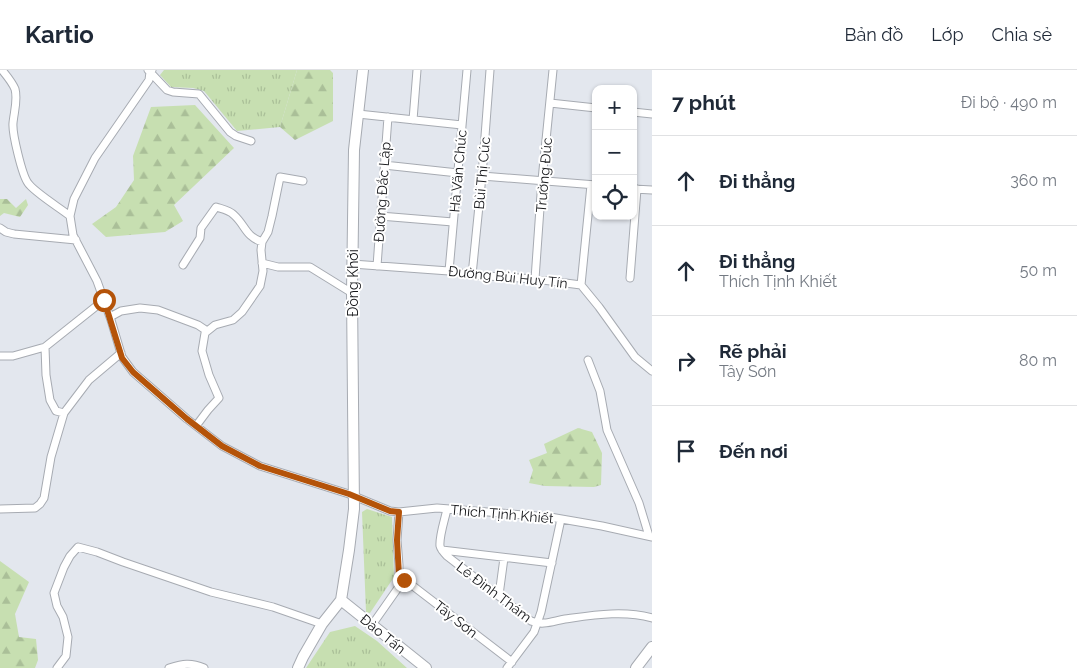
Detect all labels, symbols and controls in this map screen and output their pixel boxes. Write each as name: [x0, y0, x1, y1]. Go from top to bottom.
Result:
text: Kartio: [25, 20, 94, 49]
text: Bản đồ: [844, 24, 903, 45]
text: Lớp: [931, 24, 964, 45]
text: Chia sẻ: [992, 24, 1052, 45]
map controls: [592, 85, 637, 220]
button: +: [592, 85, 637, 130]
text: 7 phút: [672, 90, 736, 115]
text: Đi bộ · 490 m: [961, 93, 1057, 112]
street label: Hà Văn Chúc: [446, 129, 470, 213]
button: −: [592, 130, 637, 175]
street label: Bùi Thị Cúc: [471, 136, 493, 210]
street label: Trường Đúc: [533, 136, 555, 213]
street label: Đường Đắc Lập: [371, 141, 394, 243]
icon: ahead: [672, 167, 700, 195]
text: Đi thẳng: [719, 170, 795, 192]
text: 360 m: [1010, 171, 1057, 190]
button: locate: [592, 175, 637, 220]
street label: Đồng Khởi: [345, 249, 361, 317]
text: Đi thẳng: [719, 250, 795, 272]
icon: ahead: [672, 257, 700, 285]
text: 50 m: [1020, 261, 1057, 280]
street label: Đường Bùi Huy Tín: [447, 263, 569, 291]
text: Thích Tịnh Khiết: [719, 272, 837, 291]
route start: [93, 289, 116, 312]
text: Rẽ phải: [719, 340, 787, 362]
icon: right: [672, 347, 700, 375]
text: 80 m: [1019, 351, 1057, 370]
text: Tây Sơn: [719, 362, 776, 381]
icon: arrive: [672, 437, 700, 465]
text: Đến nơi: [719, 440, 788, 462]
street label: Thích Tịnh Khiết: [450, 502, 554, 527]
street label: Lê Đình Thám: [453, 559, 535, 625]
route end: [393, 569, 416, 592]
street label: Tây Sơn: [431, 597, 481, 641]
street label: Đào Tấn: [357, 611, 409, 657]

